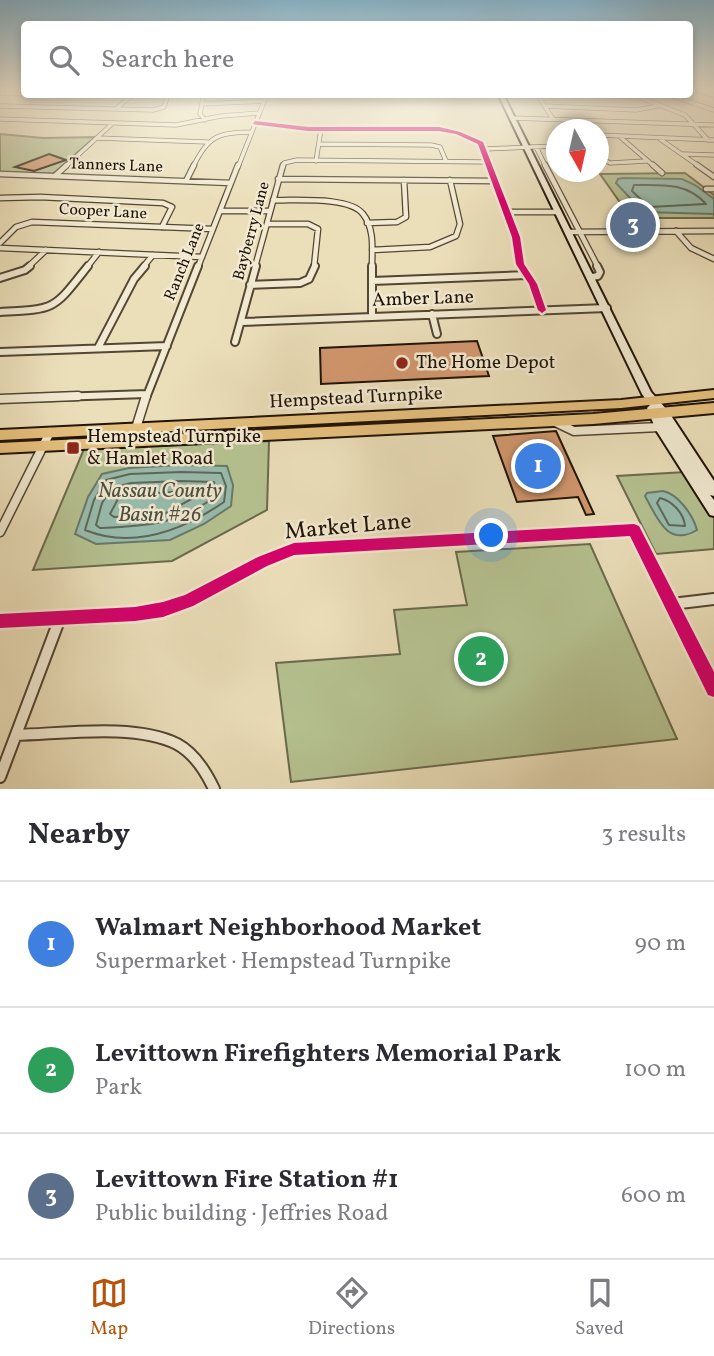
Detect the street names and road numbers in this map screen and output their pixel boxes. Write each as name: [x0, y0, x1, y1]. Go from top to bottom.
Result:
street label: Tanners Lane: [69, 153, 163, 179]
street label: Bayberry Lane: [228, 179, 276, 283]
street label: Cooper Lane: [58, 199, 148, 225]
street label: Ranch Lane: [159, 220, 211, 304]
street label: Amber Lane: [372, 284, 474, 314]
street label: Hempstead Turnpike: [268, 380, 444, 416]
street label: Market Lane: [283, 506, 413, 548]

